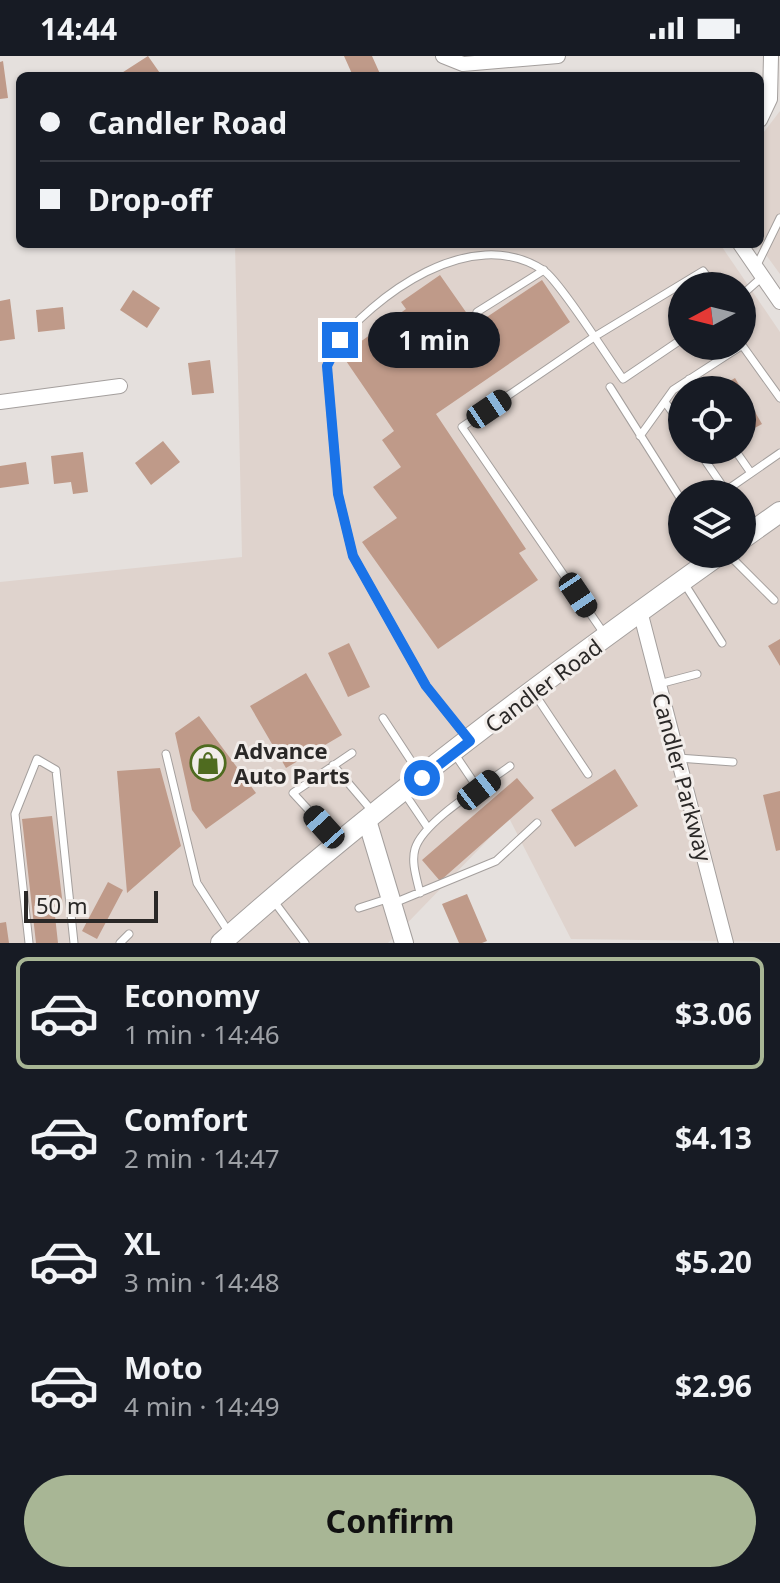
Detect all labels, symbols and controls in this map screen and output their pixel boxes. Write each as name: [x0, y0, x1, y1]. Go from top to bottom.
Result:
text: 14:44: [40, 8, 117, 49]
text: Candler Road: [88, 102, 287, 143]
text: Drop-off: [88, 179, 212, 220]
north arrow: [668, 272, 756, 360]
map controls: [668, 272, 756, 568]
callout: 1 min: [368, 312, 500, 368]
route end: [322, 322, 358, 358]
text: 1 min: [398, 322, 470, 358]
button: locate: [668, 376, 756, 464]
car: [462, 386, 516, 432]
button: layers: [668, 480, 756, 568]
car: [555, 568, 601, 622]
street label: Candler Road: [478, 631, 608, 739]
street label: Candler Parkway: [646, 689, 720, 865]
place label: Advance Auto Parts: [234, 735, 350, 790]
shop icon: Advance Auto Parts: [189, 744, 227, 782]
route start: [404, 760, 440, 796]
car: [453, 766, 505, 814]
car: [299, 801, 349, 853]
scale bar: [24, 887, 158, 923]
text: 50 m: [36, 890, 87, 920]
text: Economy: [124, 975, 260, 1016]
icon: car: [28, 977, 100, 1049]
text: $3.06: [675, 993, 752, 1034]
text: 1 min · 14:46: [124, 1016, 280, 1052]
text: Comfort: [124, 1099, 248, 1140]
icon: car: [28, 1101, 100, 1173]
text: $4.13: [675, 1117, 752, 1158]
text: 2 min · 14:47: [124, 1140, 280, 1176]
text: XL: [124, 1223, 161, 1264]
icon: car: [28, 1225, 100, 1297]
text: $5.20: [675, 1241, 752, 1282]
text: 3 min · 14:48: [124, 1264, 280, 1300]
text: Moto: [124, 1347, 203, 1388]
icon: car: [28, 1349, 100, 1421]
text: $2.96: [675, 1365, 752, 1406]
text: 4 min · 14:49: [124, 1388, 280, 1424]
button: Confirm: [24, 1475, 756, 1567]

